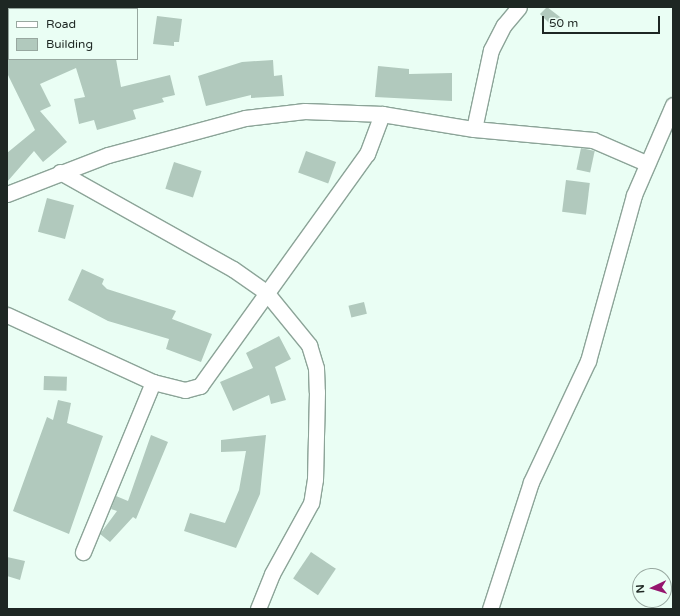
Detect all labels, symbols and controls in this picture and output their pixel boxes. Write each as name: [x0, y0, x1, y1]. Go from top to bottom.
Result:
legend: [8, 8, 138, 60]
scale bar: [544, 8, 662, 34]
text: 50 m: [549, 16, 578, 30]
text: Road: [46, 17, 76, 31]
text: Building: [46, 37, 93, 51]
north arrow: [632, 568, 672, 608]
text: N: [634, 584, 647, 594]

